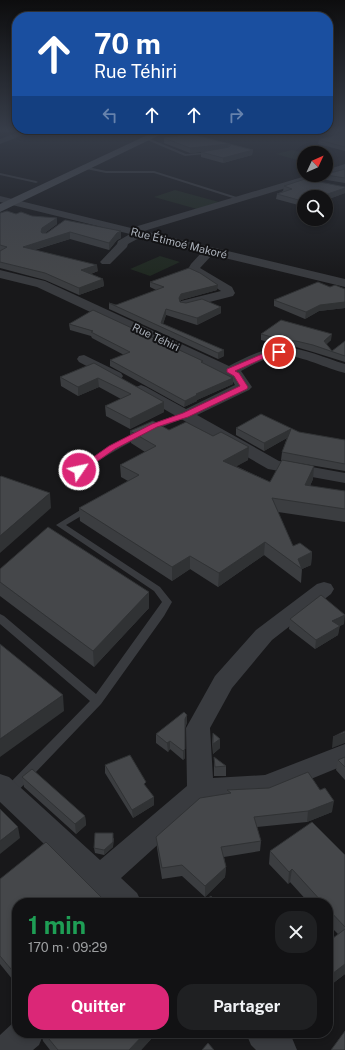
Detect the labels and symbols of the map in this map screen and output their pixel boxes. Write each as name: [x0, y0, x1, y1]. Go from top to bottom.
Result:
north arrow: [297, 146, 333, 182]
street label: Rue Étimoé Makoré: [129, 224, 229, 261]
street label: Rue Téhiri: [130, 321, 182, 353]
pin: [262, 335, 296, 369]
position arrow: [58, 449, 100, 491]

